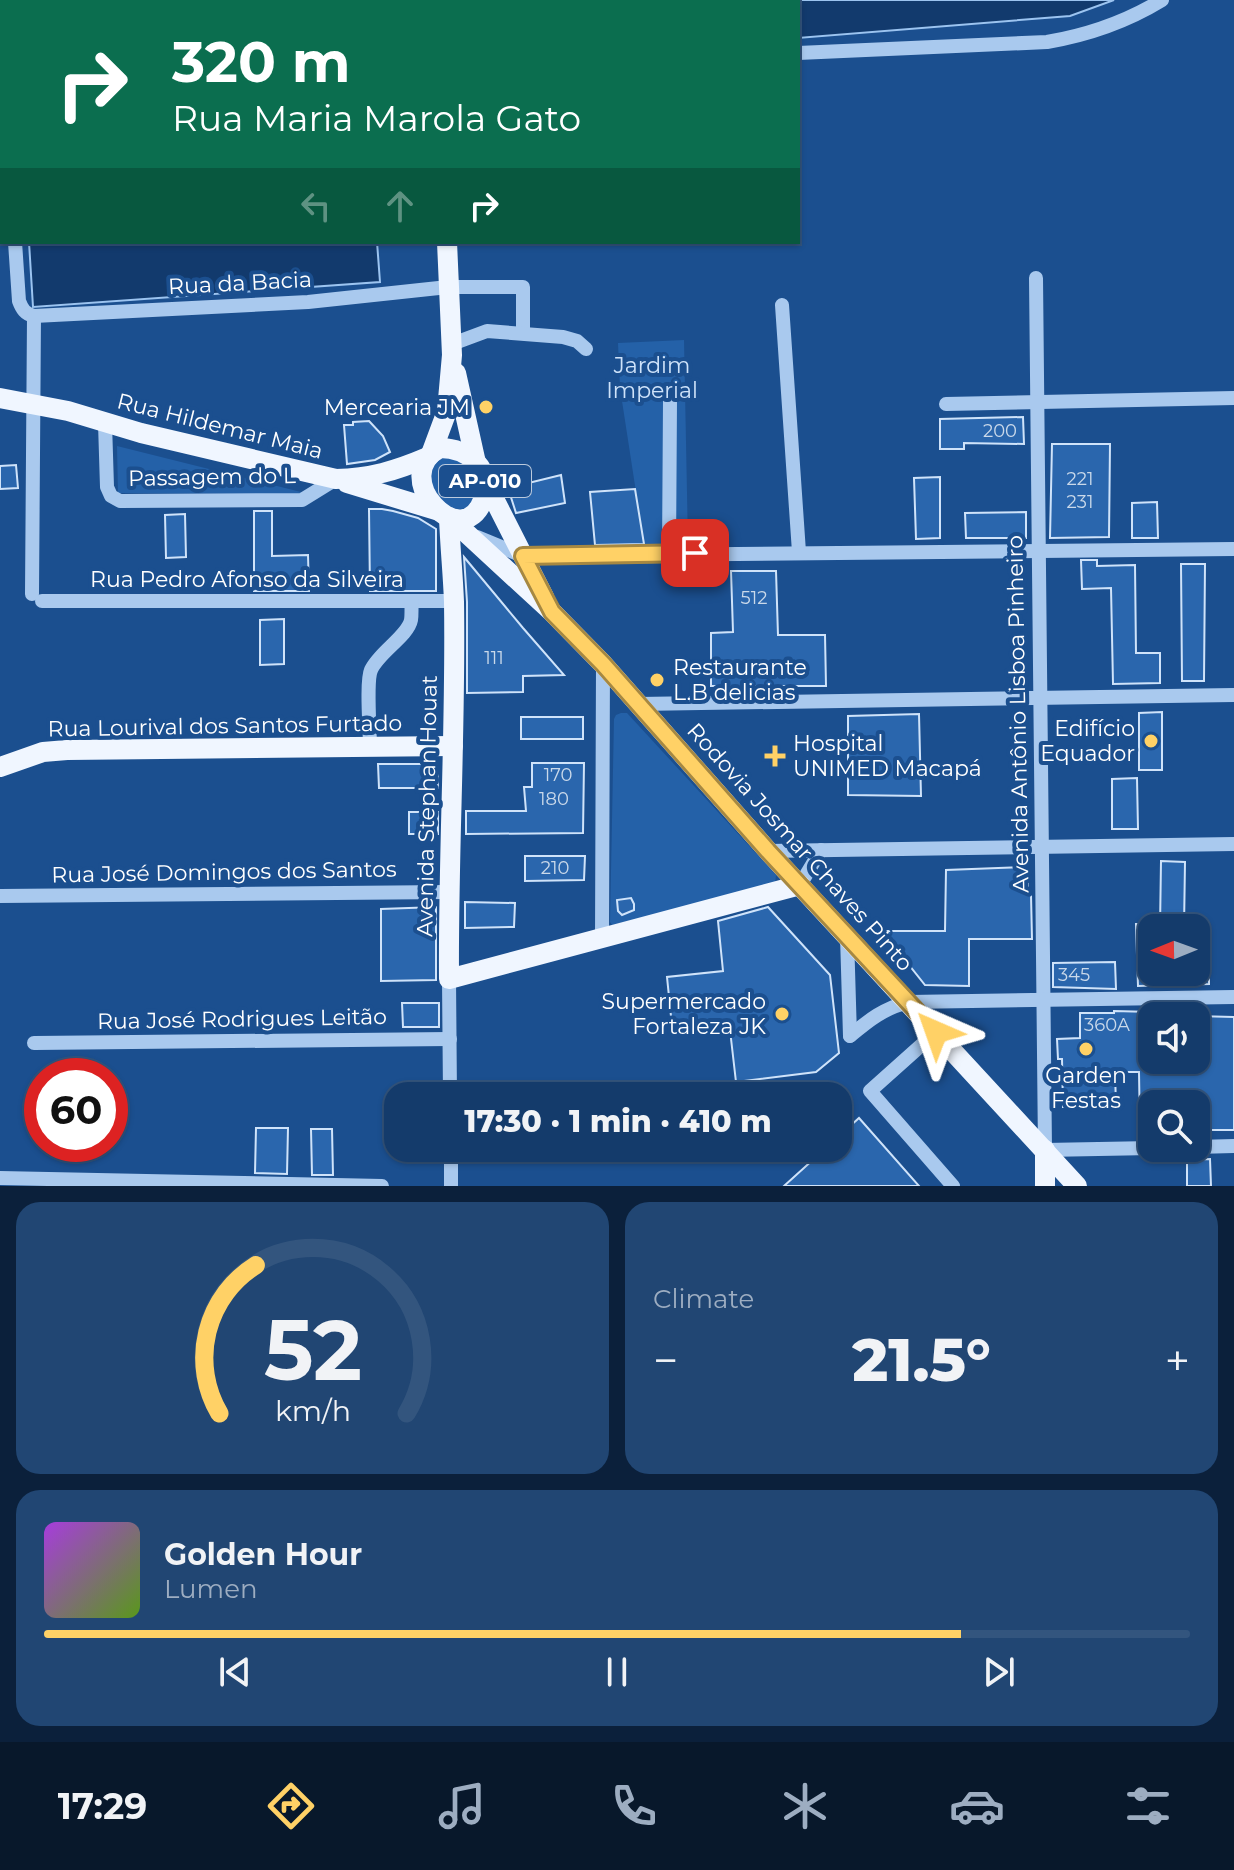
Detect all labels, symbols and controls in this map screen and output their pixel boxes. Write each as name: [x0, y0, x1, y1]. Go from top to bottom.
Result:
text: 320 m: [172, 28, 351, 96]
icon: right: [40, 32, 144, 136]
text: Rua Maria Marola Gato: [172, 96, 581, 140]
icon: left: [294, 184, 338, 228]
icon: ahead: [378, 184, 422, 228]
icon: right: [462, 184, 506, 228]
street label: Rua da Bacia: [168, 266, 312, 300]
park label: Jardim Imperial: [606, 352, 698, 404]
street label: Rua Hildemar Maia: [114, 387, 326, 465]
place label: Mercearia JM: [324, 394, 470, 421]
marker: Mercearia JM: [477, 398, 495, 416]
house number: 200: [983, 420, 1017, 442]
street label: Passagem do L: [128, 462, 296, 492]
road number: AP-010: [439, 465, 531, 497]
house number: 221: [1067, 468, 1093, 490]
house number: 231: [1067, 491, 1093, 513]
pin: [661, 519, 729, 587]
icon: arrive: [673, 531, 717, 575]
street label: Avenida Antônio Lisboa Pinheiro: [1001, 535, 1035, 893]
street label: Rua Pedro Afonso da Silveira: [90, 566, 404, 593]
house number: 512: [741, 587, 767, 609]
house number: 111: [484, 647, 504, 669]
place label: Restaurante L.B delicias: [673, 654, 807, 706]
marker: Restaurante L.B delicias: [648, 671, 666, 689]
street label: Avenida Stephan Houat: [411, 675, 443, 937]
street label: Rua Lourival dos Santos Furtado: [47, 709, 403, 743]
place label: Edifício Equador: [1040, 715, 1135, 767]
street label: Rodovia Josmar Chaves Pinto: [681, 717, 919, 977]
place label: Hospital UNIMED Macapá: [793, 730, 982, 782]
marker: Edifício Equador: [1142, 732, 1160, 750]
marker: Hospital UNIMED Macapá: [764, 745, 786, 767]
house number: 170: [544, 764, 572, 786]
house number: 180: [539, 788, 569, 810]
street label: Rua José Domingos dos Santos: [51, 855, 397, 889]
house number: 210: [541, 857, 569, 879]
north arrow: [1138, 914, 1210, 986]
map controls: [1138, 914, 1210, 1162]
house number: 345: [1058, 964, 1090, 986]
place label: Supermercado Fortaleza JK: [602, 988, 766, 1040]
position arrow: [894, 990, 978, 1074]
button: sound: [1138, 1002, 1210, 1074]
street label: Rua José Rodrigues Leitão: [97, 1003, 387, 1035]
marker: Supermercado Fortaleza JK: [773, 1005, 791, 1023]
house number: 360A: [1084, 1014, 1130, 1036]
marker: Garden Festas: [1077, 1040, 1095, 1058]
speed limit sign: 60: [24, 1058, 128, 1162]
place label: Garden Festas: [1045, 1062, 1127, 1114]
button: search: [1138, 1090, 1210, 1162]
text: 17:30 · 1 min · 410 m: [464, 1103, 772, 1140]
text: Climate: [653, 1283, 754, 1315]
text: 52: [263, 1299, 362, 1401]
text: 21.5°: [852, 1323, 991, 1396]
text: −: [653, 1333, 678, 1387]
text: +: [1165, 1333, 1190, 1387]
text: km/h: [274, 1393, 351, 1428]
text: Golden Hour: [164, 1536, 362, 1573]
text: Lumen: [164, 1573, 257, 1605]
icon: previous: [213, 1650, 257, 1694]
icon: pause: [595, 1650, 639, 1694]
icon: next: [977, 1650, 1021, 1694]
icon: directions: [263, 1778, 319, 1834]
icon: music: [434, 1778, 490, 1834]
icon: phone: [606, 1778, 662, 1834]
icon: climate: [777, 1778, 833, 1834]
icon: car: [949, 1778, 1005, 1834]
icon: filters: [1120, 1778, 1176, 1834]
text: 17:29: [58, 1784, 147, 1828]

